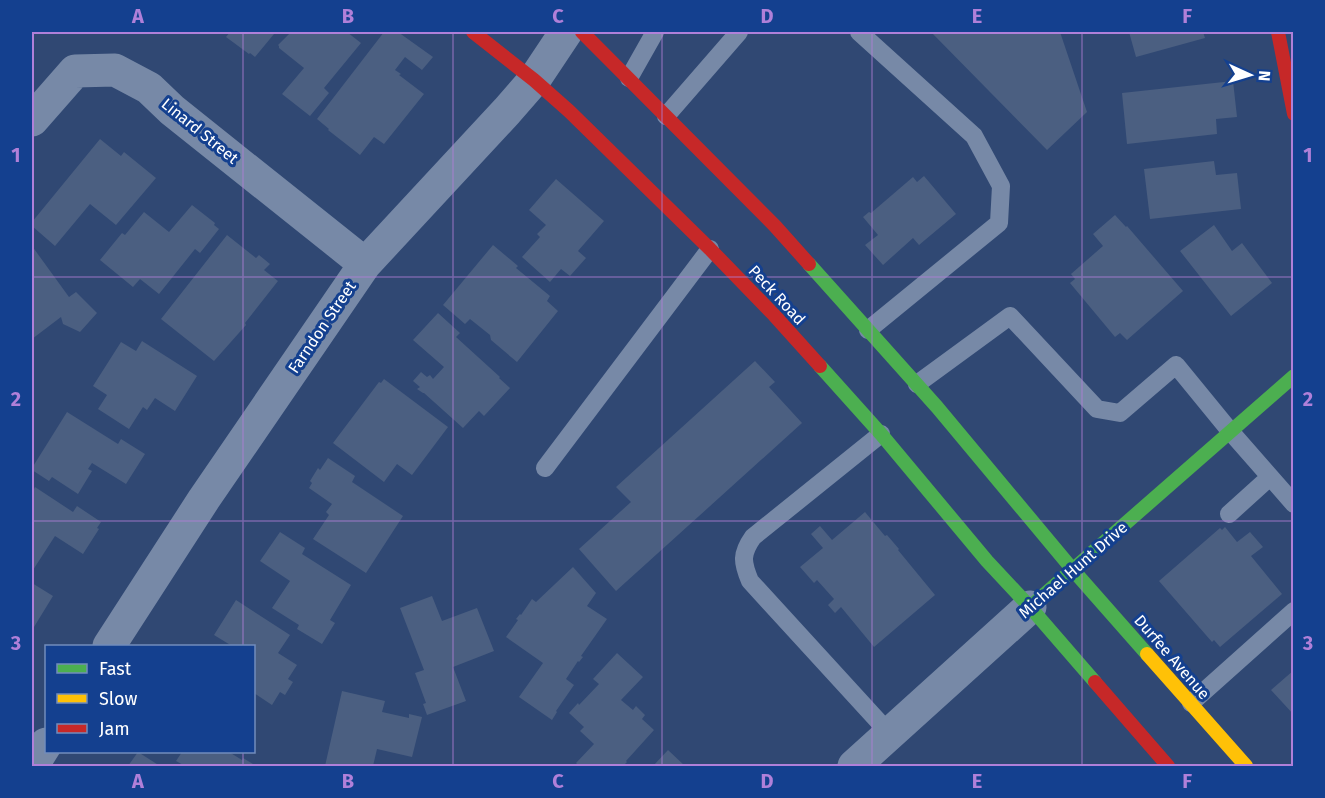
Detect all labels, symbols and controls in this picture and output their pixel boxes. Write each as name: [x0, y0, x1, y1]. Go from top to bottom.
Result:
text: A: [131, 4, 145, 28]
text: B: [342, 4, 354, 28]
text: C: [552, 4, 564, 28]
text: D: [760, 4, 774, 28]
text: E: [972, 4, 982, 28]
text: F: [1182, 4, 1192, 28]
north arrow: [1220, 45, 1280, 105]
text: N: [1255, 70, 1274, 82]
street label: Linard Street: [158, 94, 242, 168]
text: 1: [11, 143, 21, 167]
text: 1: [1303, 143, 1313, 167]
street label: Peck Road: [745, 261, 809, 329]
street label: Farndon Street: [284, 277, 360, 377]
text: 2: [11, 387, 21, 411]
text: 2: [1303, 387, 1313, 411]
street label: Michael Hunt Drive: [1015, 518, 1131, 622]
street label: Durfee Avenue: [1130, 611, 1214, 703]
text: 3: [10, 631, 21, 655]
text: 3: [1302, 631, 1313, 655]
legend: [45, 645, 255, 753]
text: Fast: [99, 658, 132, 680]
text: Slow: [99, 688, 138, 710]
text: Jam: [99, 718, 130, 740]
text: A: [131, 769, 145, 793]
text: B: [342, 769, 354, 793]
text: C: [552, 769, 564, 793]
text: D: [760, 769, 774, 793]
text: E: [972, 769, 982, 793]
text: F: [1182, 769, 1192, 793]

